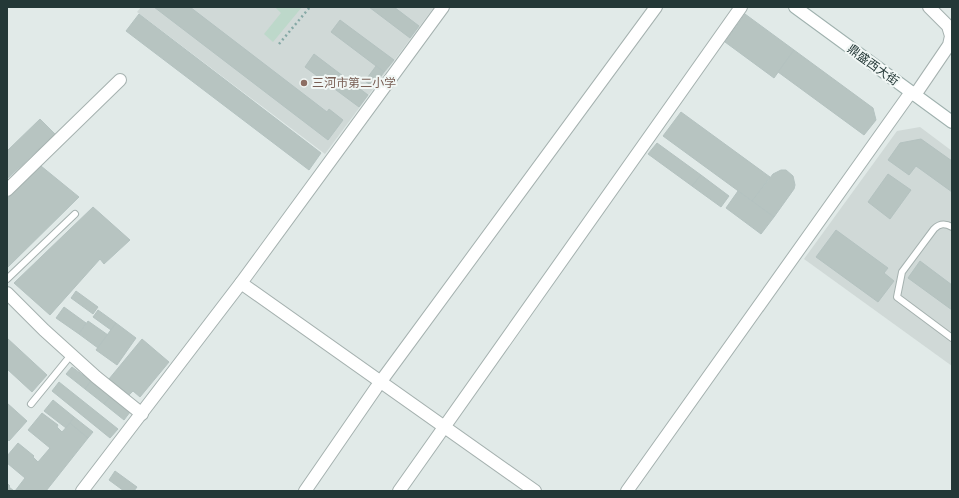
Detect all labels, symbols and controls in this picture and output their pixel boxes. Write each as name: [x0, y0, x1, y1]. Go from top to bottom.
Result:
street label: 鼎盛西大街: [845, 42, 901, 88]
place label: 三河市第二小学: [312, 76, 396, 90]
marker: 三河市第二小学: [299, 78, 309, 88]

